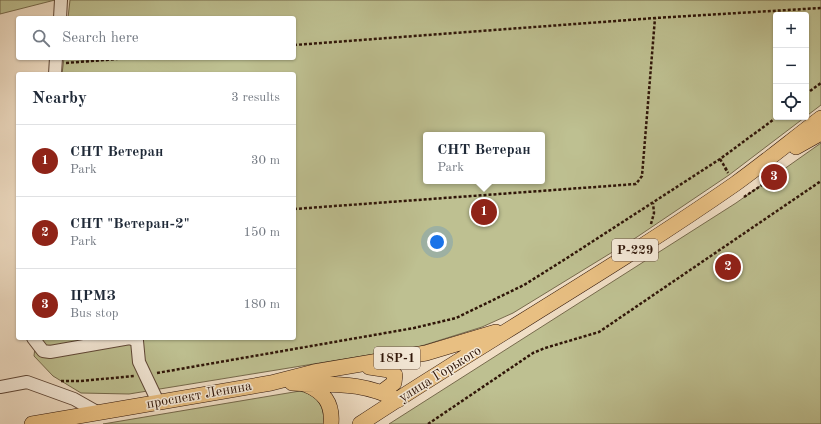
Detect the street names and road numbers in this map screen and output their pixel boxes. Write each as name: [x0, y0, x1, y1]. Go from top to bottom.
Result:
road number: Р-229: [612, 239, 658, 261]
street label: улица Горького: [396, 343, 484, 405]
road number: 18Р-1: [374, 347, 420, 369]
street label: проспект Ленина: [145, 379, 253, 411]

